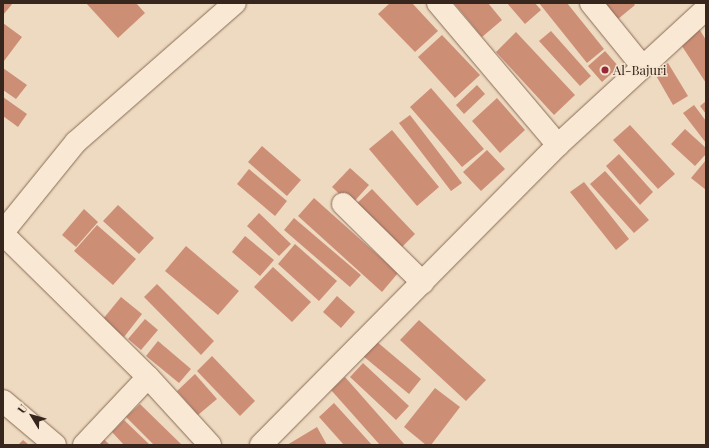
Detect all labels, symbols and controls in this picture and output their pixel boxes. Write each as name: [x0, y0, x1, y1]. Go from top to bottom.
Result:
place label: Al-Bajuri: [613, 62, 667, 78]
marker: Al-Bajuri: [600, 65, 610, 75]
north arrow: [12, 396, 52, 436]
text: U: [14, 401, 30, 416]

